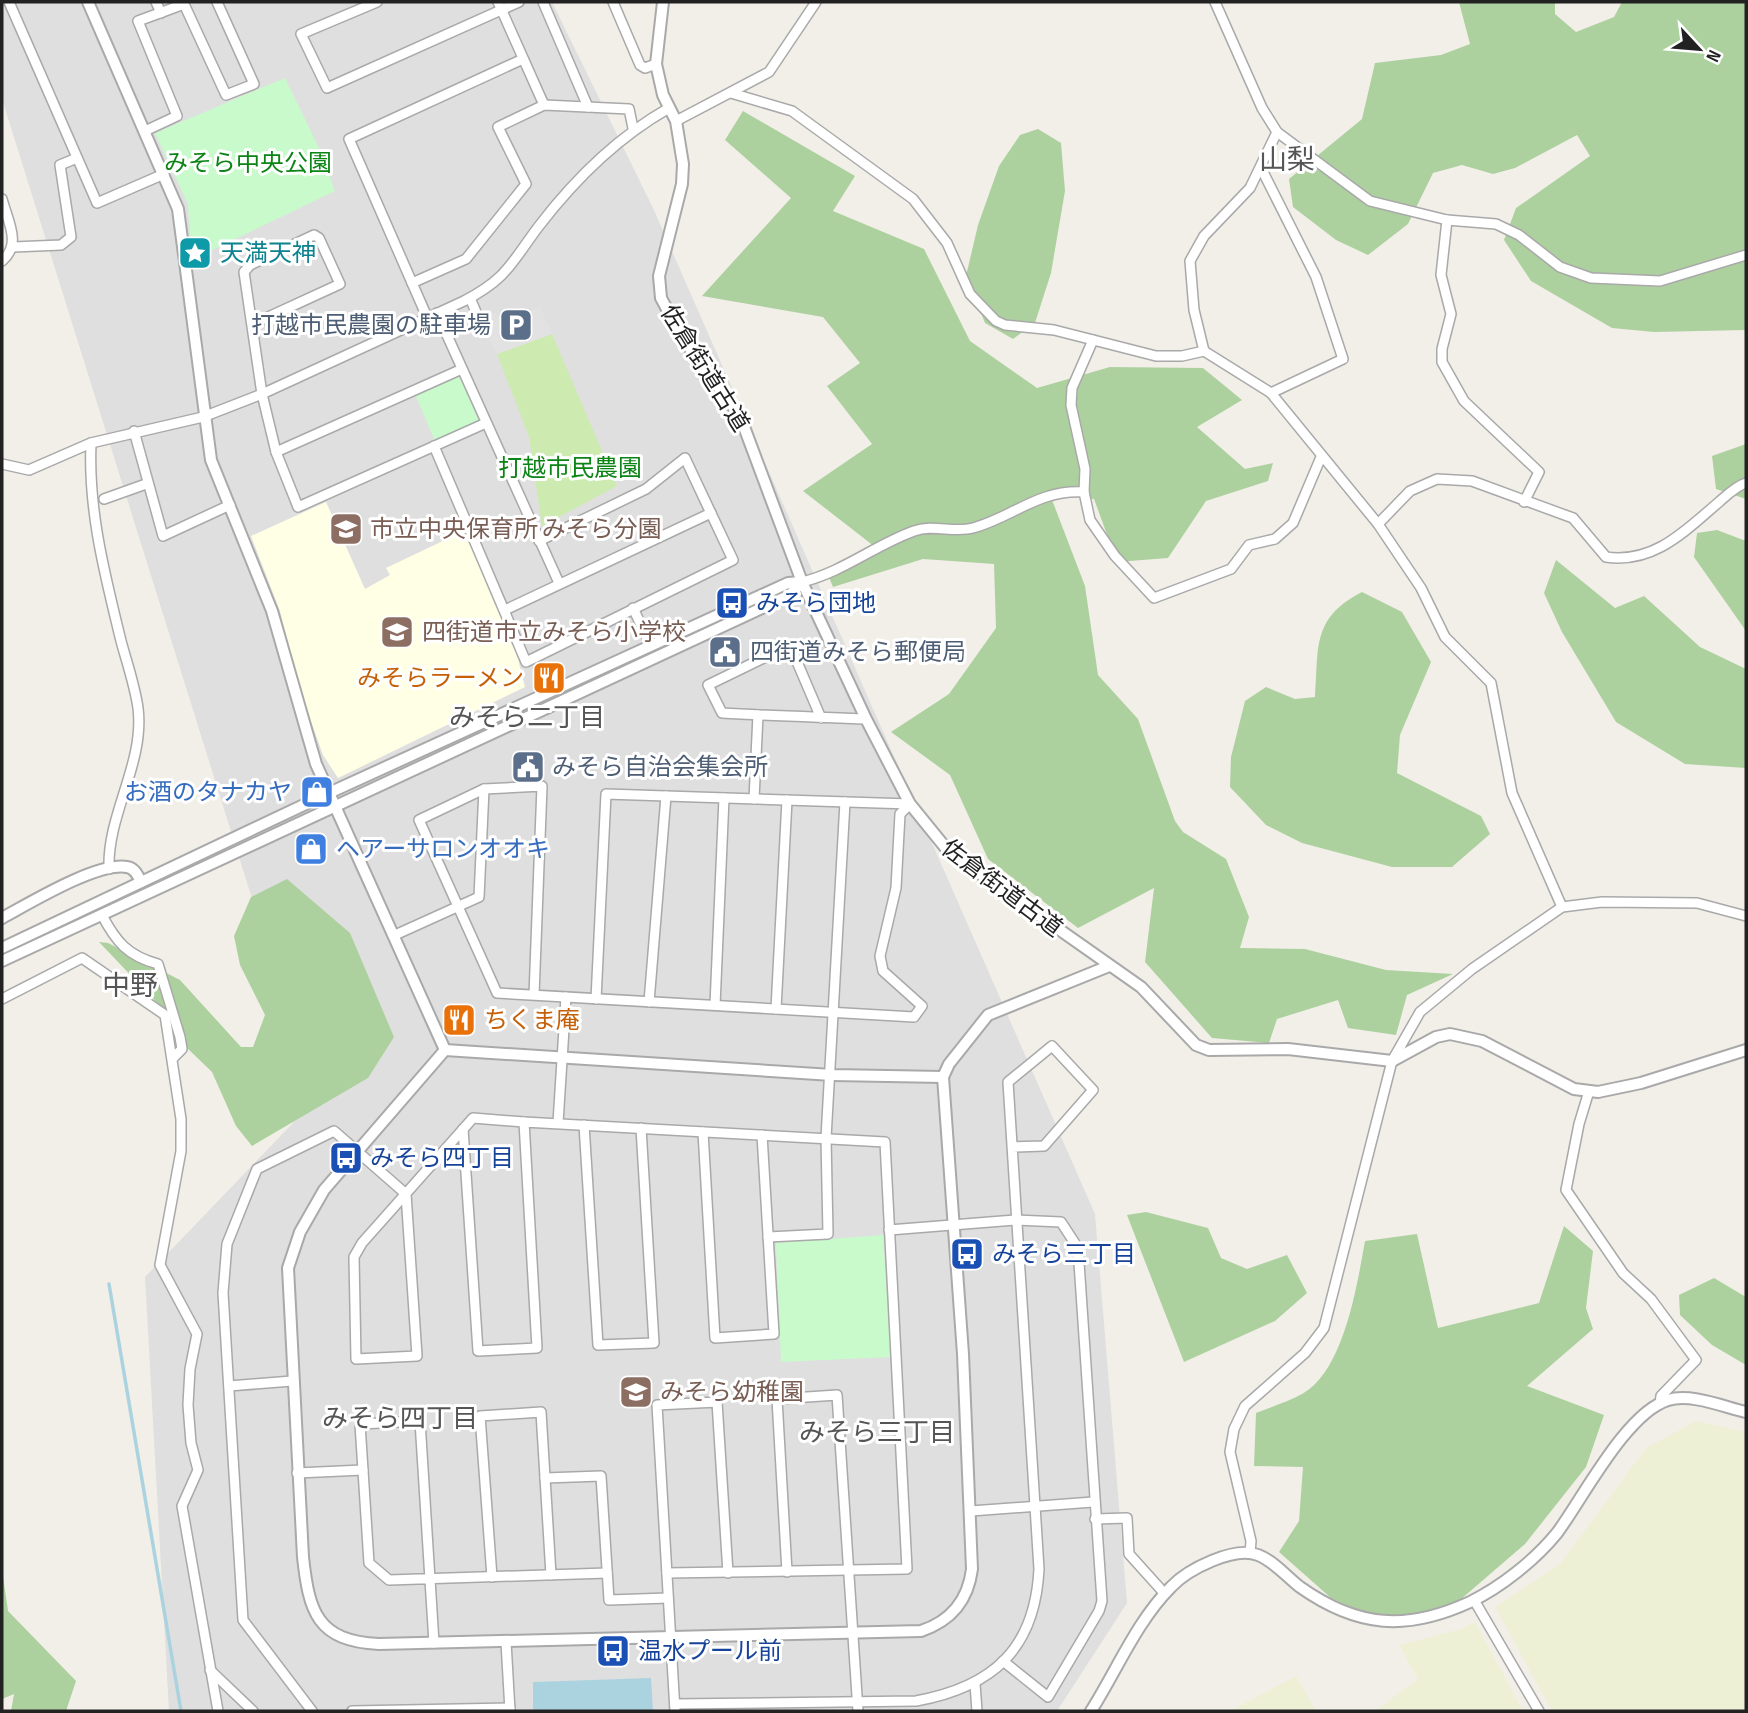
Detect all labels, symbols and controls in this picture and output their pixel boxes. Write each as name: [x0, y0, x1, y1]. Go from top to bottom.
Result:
north arrow: [1664, 14, 1734, 84]
text: N: [1700, 46, 1725, 65]
district label: 山梨: [1259, 144, 1315, 177]
park label: みそら中央公園: [164, 149, 332, 178]
place icon: 天満天神: [176, 234, 214, 272]
place label: 天満天神: [220, 239, 316, 268]
street label: 佐倉街道古道: [654, 300, 755, 437]
parking icon: 打越市民農園の駐車場: [497, 306, 535, 344]
place label: 打越市民農園の駐車場: [251, 311, 491, 340]
park label: 打越市民農園: [498, 454, 642, 483]
school or university icon: 市立中央保育所 みそら分園: [327, 510, 365, 548]
place label: 市立中央保育所 みそら分園: [370, 515, 662, 544]
bus stop icon: みそら団地: [713, 584, 751, 622]
place label: みそら団地: [756, 589, 876, 618]
school or university icon: 四街道市立みそら小学校: [378, 613, 416, 651]
place label: 四街道市立みそら小学校: [422, 618, 686, 647]
public building icon: 四街道みそら郵便局: [706, 633, 744, 671]
place label: 四街道みそら郵便局: [750, 638, 966, 667]
restaurant icon: みそらラーメン: [530, 659, 568, 697]
place label: みそらラーメン: [357, 664, 524, 693]
district label: みそら二丁目: [449, 703, 605, 734]
public building icon: みそら自治会集会所: [509, 748, 547, 786]
place label: みそら自治会集会所: [552, 753, 768, 782]
shop icon: お酒のタナカヤ: [298, 773, 336, 811]
place label: お酒のタナカヤ: [124, 778, 292, 807]
shop icon: ヘアーサロンオオキ: [292, 830, 330, 868]
street label: 佐倉街道古道: [935, 833, 1068, 943]
place label: ヘアーサロンオオキ: [336, 835, 550, 864]
district label: 中野: [102, 970, 158, 1003]
restaurant icon: ちくま庵: [440, 1001, 478, 1039]
place label: ちくま庵: [484, 1006, 580, 1035]
bus stop icon: みそら四丁目: [327, 1139, 365, 1177]
place label: みそら四丁目: [370, 1144, 514, 1173]
bus stop icon: みそら三丁目: [948, 1235, 986, 1273]
place label: みそら三丁目: [992, 1240, 1136, 1269]
school or university icon: みそら幼稚園: [617, 1373, 655, 1411]
place label: みそら幼稚園: [660, 1378, 804, 1407]
district label: みそら四丁目: [322, 1404, 478, 1435]
district label: みそら三丁目: [799, 1418, 955, 1449]
bus stop icon: 温水プール前: [594, 1632, 632, 1670]
place label: 温水プール前: [638, 1637, 782, 1666]

